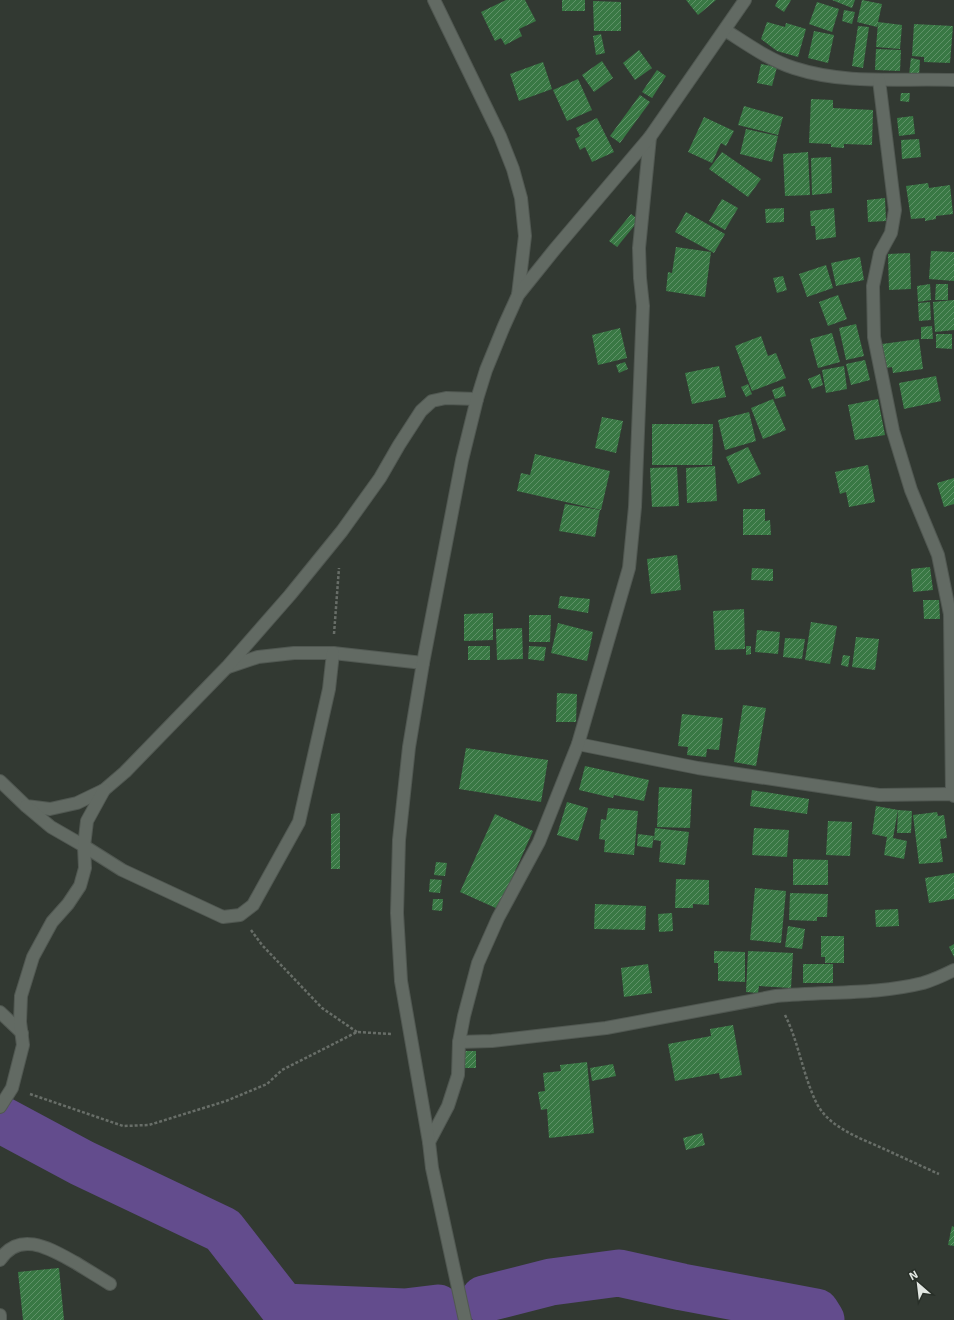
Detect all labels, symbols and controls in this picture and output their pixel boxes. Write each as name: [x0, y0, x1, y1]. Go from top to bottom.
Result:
north arrow: [898, 1264, 938, 1304]
text: N: [907, 1267, 920, 1282]

